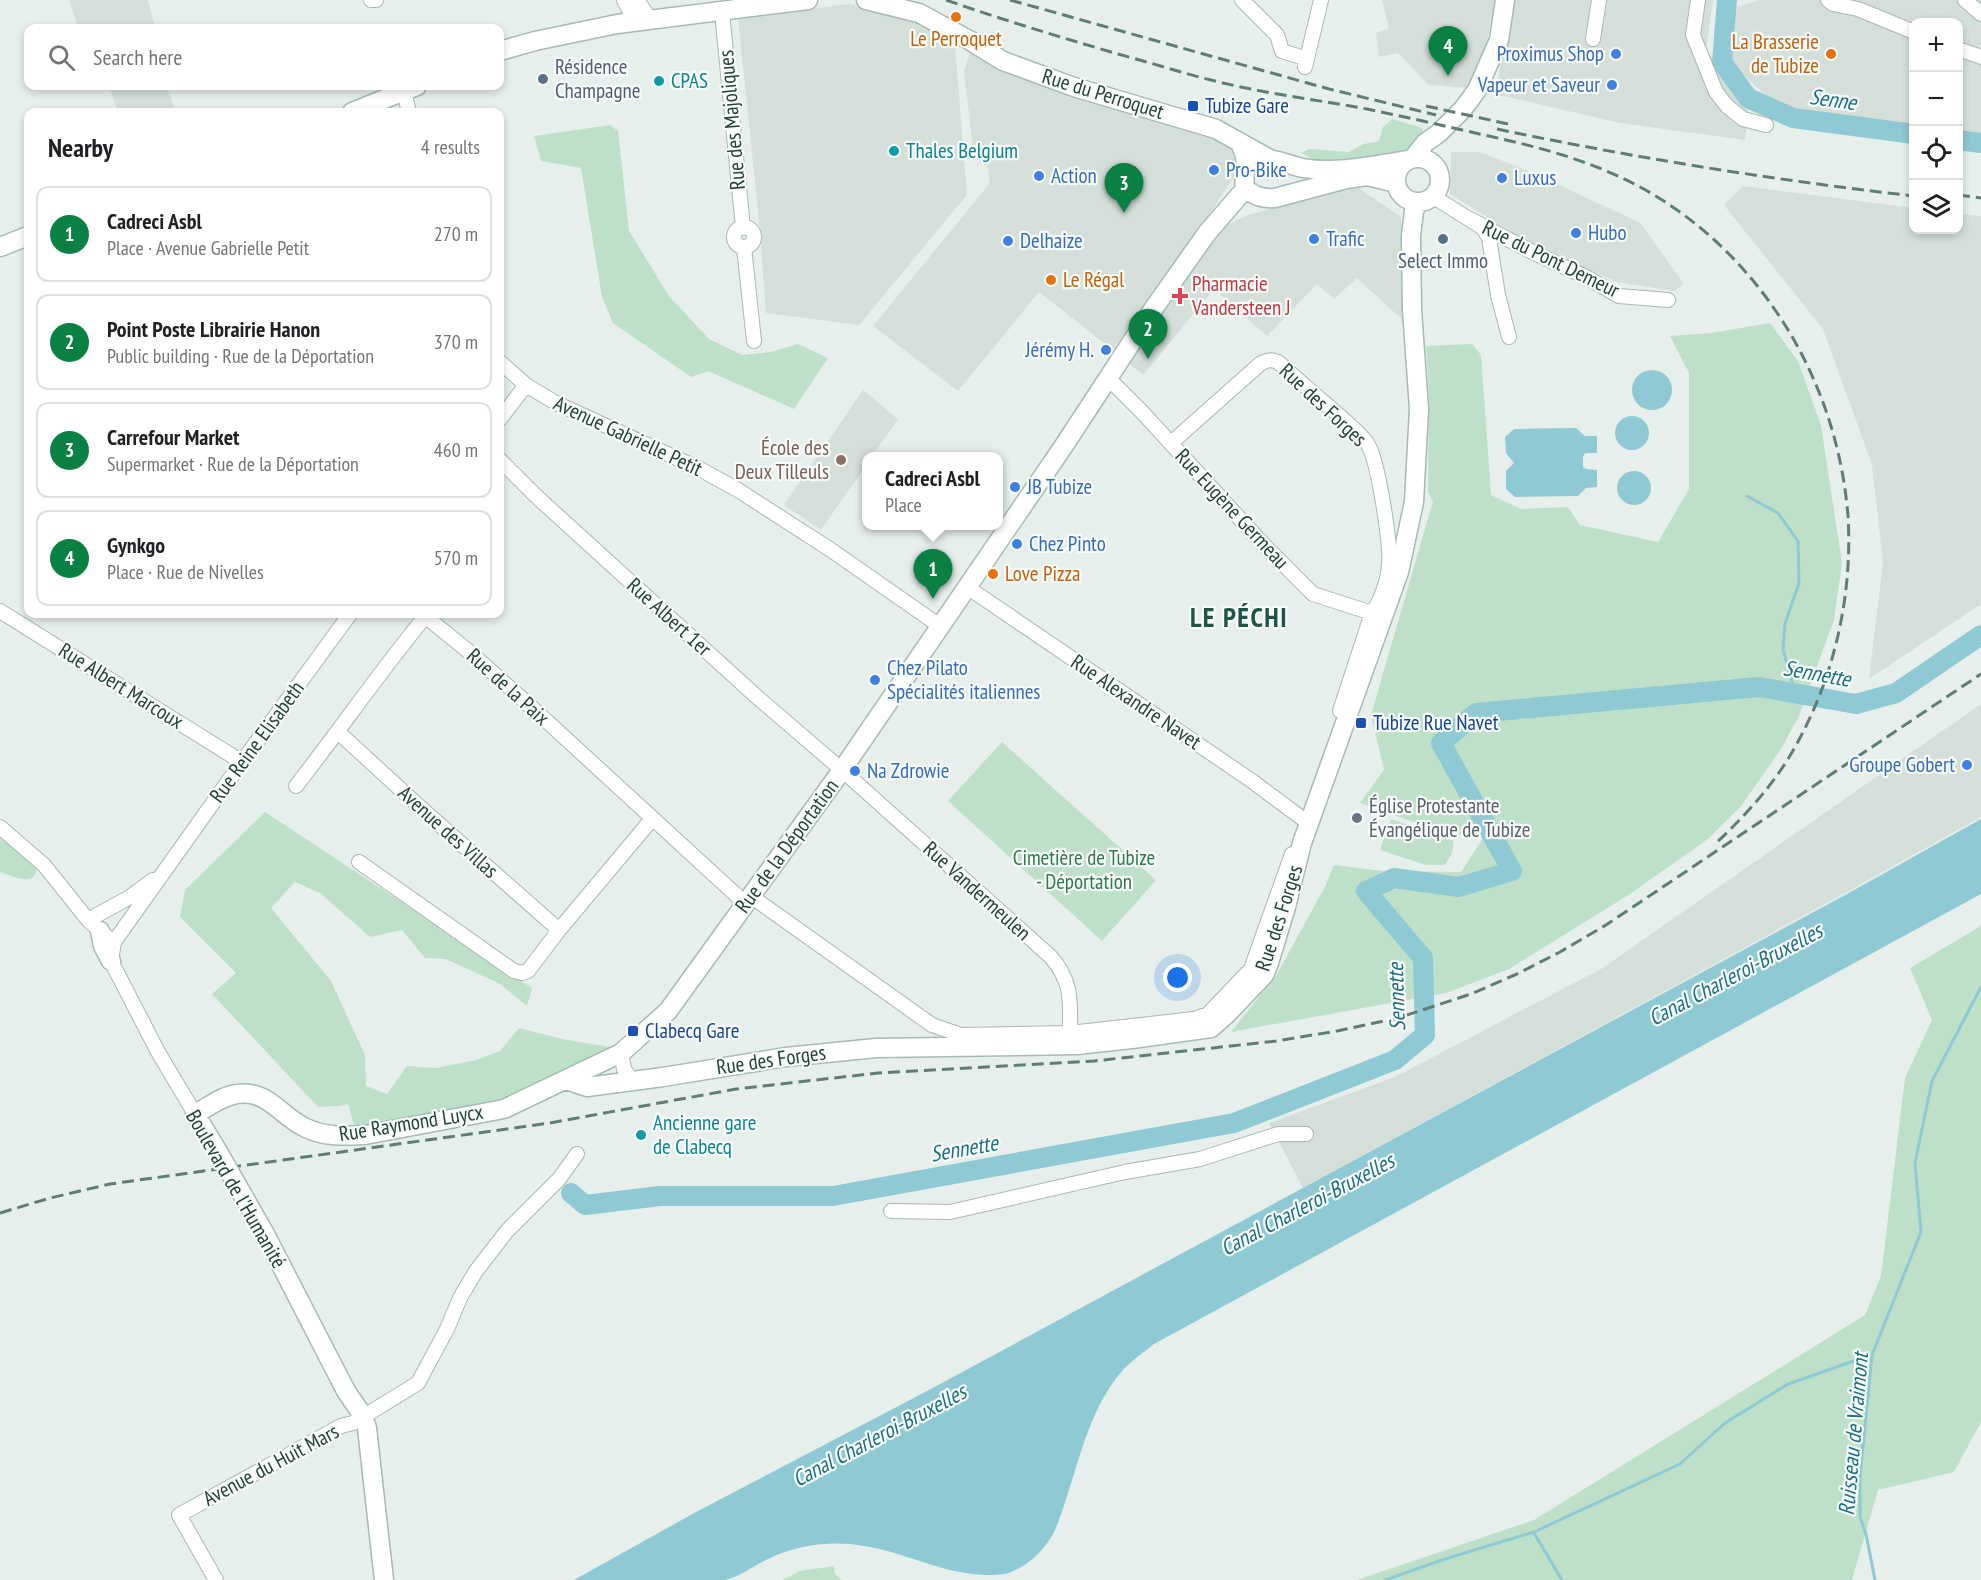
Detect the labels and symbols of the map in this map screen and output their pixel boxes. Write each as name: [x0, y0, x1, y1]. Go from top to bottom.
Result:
marker: Le Perroquet: [949, 10, 963, 24]
place label: Le Perroquet: [910, 25, 1002, 52]
pin: 4: [1428, 26, 1468, 76]
place label: La Brasserie de Tubize: [1732, 28, 1819, 79]
place label: Proximus Shop: [1497, 40, 1604, 67]
marker: Proximus Shop: [1609, 47, 1623, 61]
marker: La Brasserie de Tubize: [1824, 47, 1838, 61]
street label: Rue des Majoliques: [712, 49, 751, 191]
place label: Résidence Champagne: [555, 53, 640, 104]
street label: Rue du Perroquet: [1039, 62, 1167, 125]
place label: CPAS: [671, 67, 708, 94]
place label: Vapeur et Saveur: [1477, 71, 1600, 98]
marker: Résidence Champagne: [536, 72, 550, 86]
marker: CPAS: [652, 74, 666, 88]
marker: Vapeur et Saveur: [1605, 78, 1619, 92]
water label: Senne: [1808, 82, 1860, 116]
place label: Tubize Gare: [1205, 92, 1289, 119]
marker: Tubize Gare: [1186, 99, 1200, 113]
place label: Thales Belgium: [906, 137, 1018, 164]
marker: Thales Belgium: [887, 144, 901, 158]
place label: Pro-Bike: [1226, 156, 1287, 183]
place label: Action: [1051, 162, 1097, 189]
marker: Pro-Bike: [1207, 163, 1221, 177]
pin: 3: [1104, 164, 1144, 213]
place label: Luxus: [1514, 164, 1556, 191]
marker: Action: [1032, 169, 1046, 183]
marker: Luxus: [1495, 171, 1509, 185]
street label: Rue du Pont Demeur: [1478, 214, 1624, 304]
place label: Hubo: [1588, 219, 1627, 246]
place label: Trafic: [1326, 225, 1365, 252]
marker: Hubo: [1569, 226, 1583, 240]
place label: Delhaize: [1020, 227, 1083, 254]
marker: Trafic: [1307, 232, 1321, 246]
marker: Select Immo: [1436, 232, 1450, 246]
marker: Delhaize: [1001, 234, 1015, 248]
place label: Select Immo: [1398, 247, 1488, 274]
place label: Le Régal: [1063, 266, 1124, 293]
place label: Pharmacie Vandersteen J: [1191, 270, 1291, 321]
marker: Le Régal: [1044, 273, 1058, 287]
marker: Pharmacie Vandersteen J: [1173, 289, 1187, 303]
pin: 2: [1128, 310, 1168, 359]
place label: Jérémy H.: [1024, 336, 1094, 363]
marker: Jérémy H.: [1099, 343, 1113, 357]
street label: Rue des Forges: [1274, 357, 1373, 452]
street label: Avenue Gabrielle Petit: [550, 389, 707, 482]
place label: École des Deux Tilleuls: [735, 434, 829, 485]
street label: Rue Eugène Germeau: [1170, 443, 1295, 575]
marker: École des Deux Tilleuls: [834, 453, 848, 467]
place label: JB Tubize: [1026, 473, 1092, 500]
marker: JB Tubize: [1008, 480, 1022, 494]
place label: Chez Pinto: [1029, 530, 1106, 557]
marker: Chez Pinto: [1010, 537, 1024, 551]
pin: 1: [914, 550, 952, 599]
place label: Love Pizza: [1005, 560, 1080, 587]
marker: Love Pizza: [986, 567, 1000, 581]
street label: Rue Albert 1er: [621, 572, 717, 662]
district label: LE PÉCHI: [1190, 600, 1288, 634]
street label: Rue Albert Marcoux: [54, 636, 189, 735]
street label: Rue de la Paix: [461, 642, 556, 731]
street label: Rue Alexandre Navet: [1066, 648, 1207, 755]
water label: Sennette: [1781, 653, 1855, 693]
place label: Chez Pilato Spécialités italiennes: [887, 654, 1040, 705]
marker: Chez Pilato Spécialités italiennes: [868, 673, 882, 687]
street label: Rue Reine Elisabeth: [203, 676, 310, 808]
place label: Tubize Rue Navet: [1373, 709, 1499, 736]
marker: Tubize Rue Navet: [1354, 716, 1368, 730]
place label: Groupe Gobert: [1849, 751, 1955, 778]
place label: Na Zdrowie: [867, 757, 949, 784]
marker: Groupe Gobert: [1960, 758, 1974, 772]
marker: Na Zdrowie: [848, 764, 862, 778]
street label: Rue de la Déportation: [729, 773, 844, 918]
street label: Avenue des Villas: [393, 779, 504, 884]
place label: Église Protestante Évangélique de Tubize: [1369, 792, 1530, 843]
marker: Église Protestante Évangélique de Tubize: [1350, 811, 1364, 825]
street label: Rue Vandermeulen: [918, 835, 1037, 946]
park label: Cimetière de Tubize - Déportation: [1013, 844, 1155, 895]
street label: Rue des Forges: [1249, 861, 1308, 974]
water label: Canal Charleroi-Bruxelles: [1643, 915, 1829, 1032]
water label: Sennette: [1381, 961, 1411, 1031]
your location: [1163, 963, 1192, 992]
place label: Clabecq Gare: [645, 1017, 739, 1044]
marker: Clabecq Gare: [626, 1024, 640, 1038]
street label: Rue des Forges: [715, 1038, 827, 1081]
street label: Rue Raymond Luycx: [337, 1098, 485, 1147]
street label: Boulevard de l'Humanité: [180, 1105, 293, 1273]
place label: Ancienne gare de Clabecq: [653, 1109, 756, 1160]
marker: Ancienne gare de Clabecq: [634, 1128, 648, 1142]
water label: Sennette: [928, 1128, 1002, 1168]
water label: Canal Charleroi-Bruxelles: [1215, 1145, 1401, 1262]
water label: Ruisseau de Vraimont: [1832, 1349, 1874, 1516]
water label: Canal Charleroi-Bruxelles: [787, 1376, 973, 1493]
street label: Avenue du Huit Mars: [198, 1417, 343, 1512]

